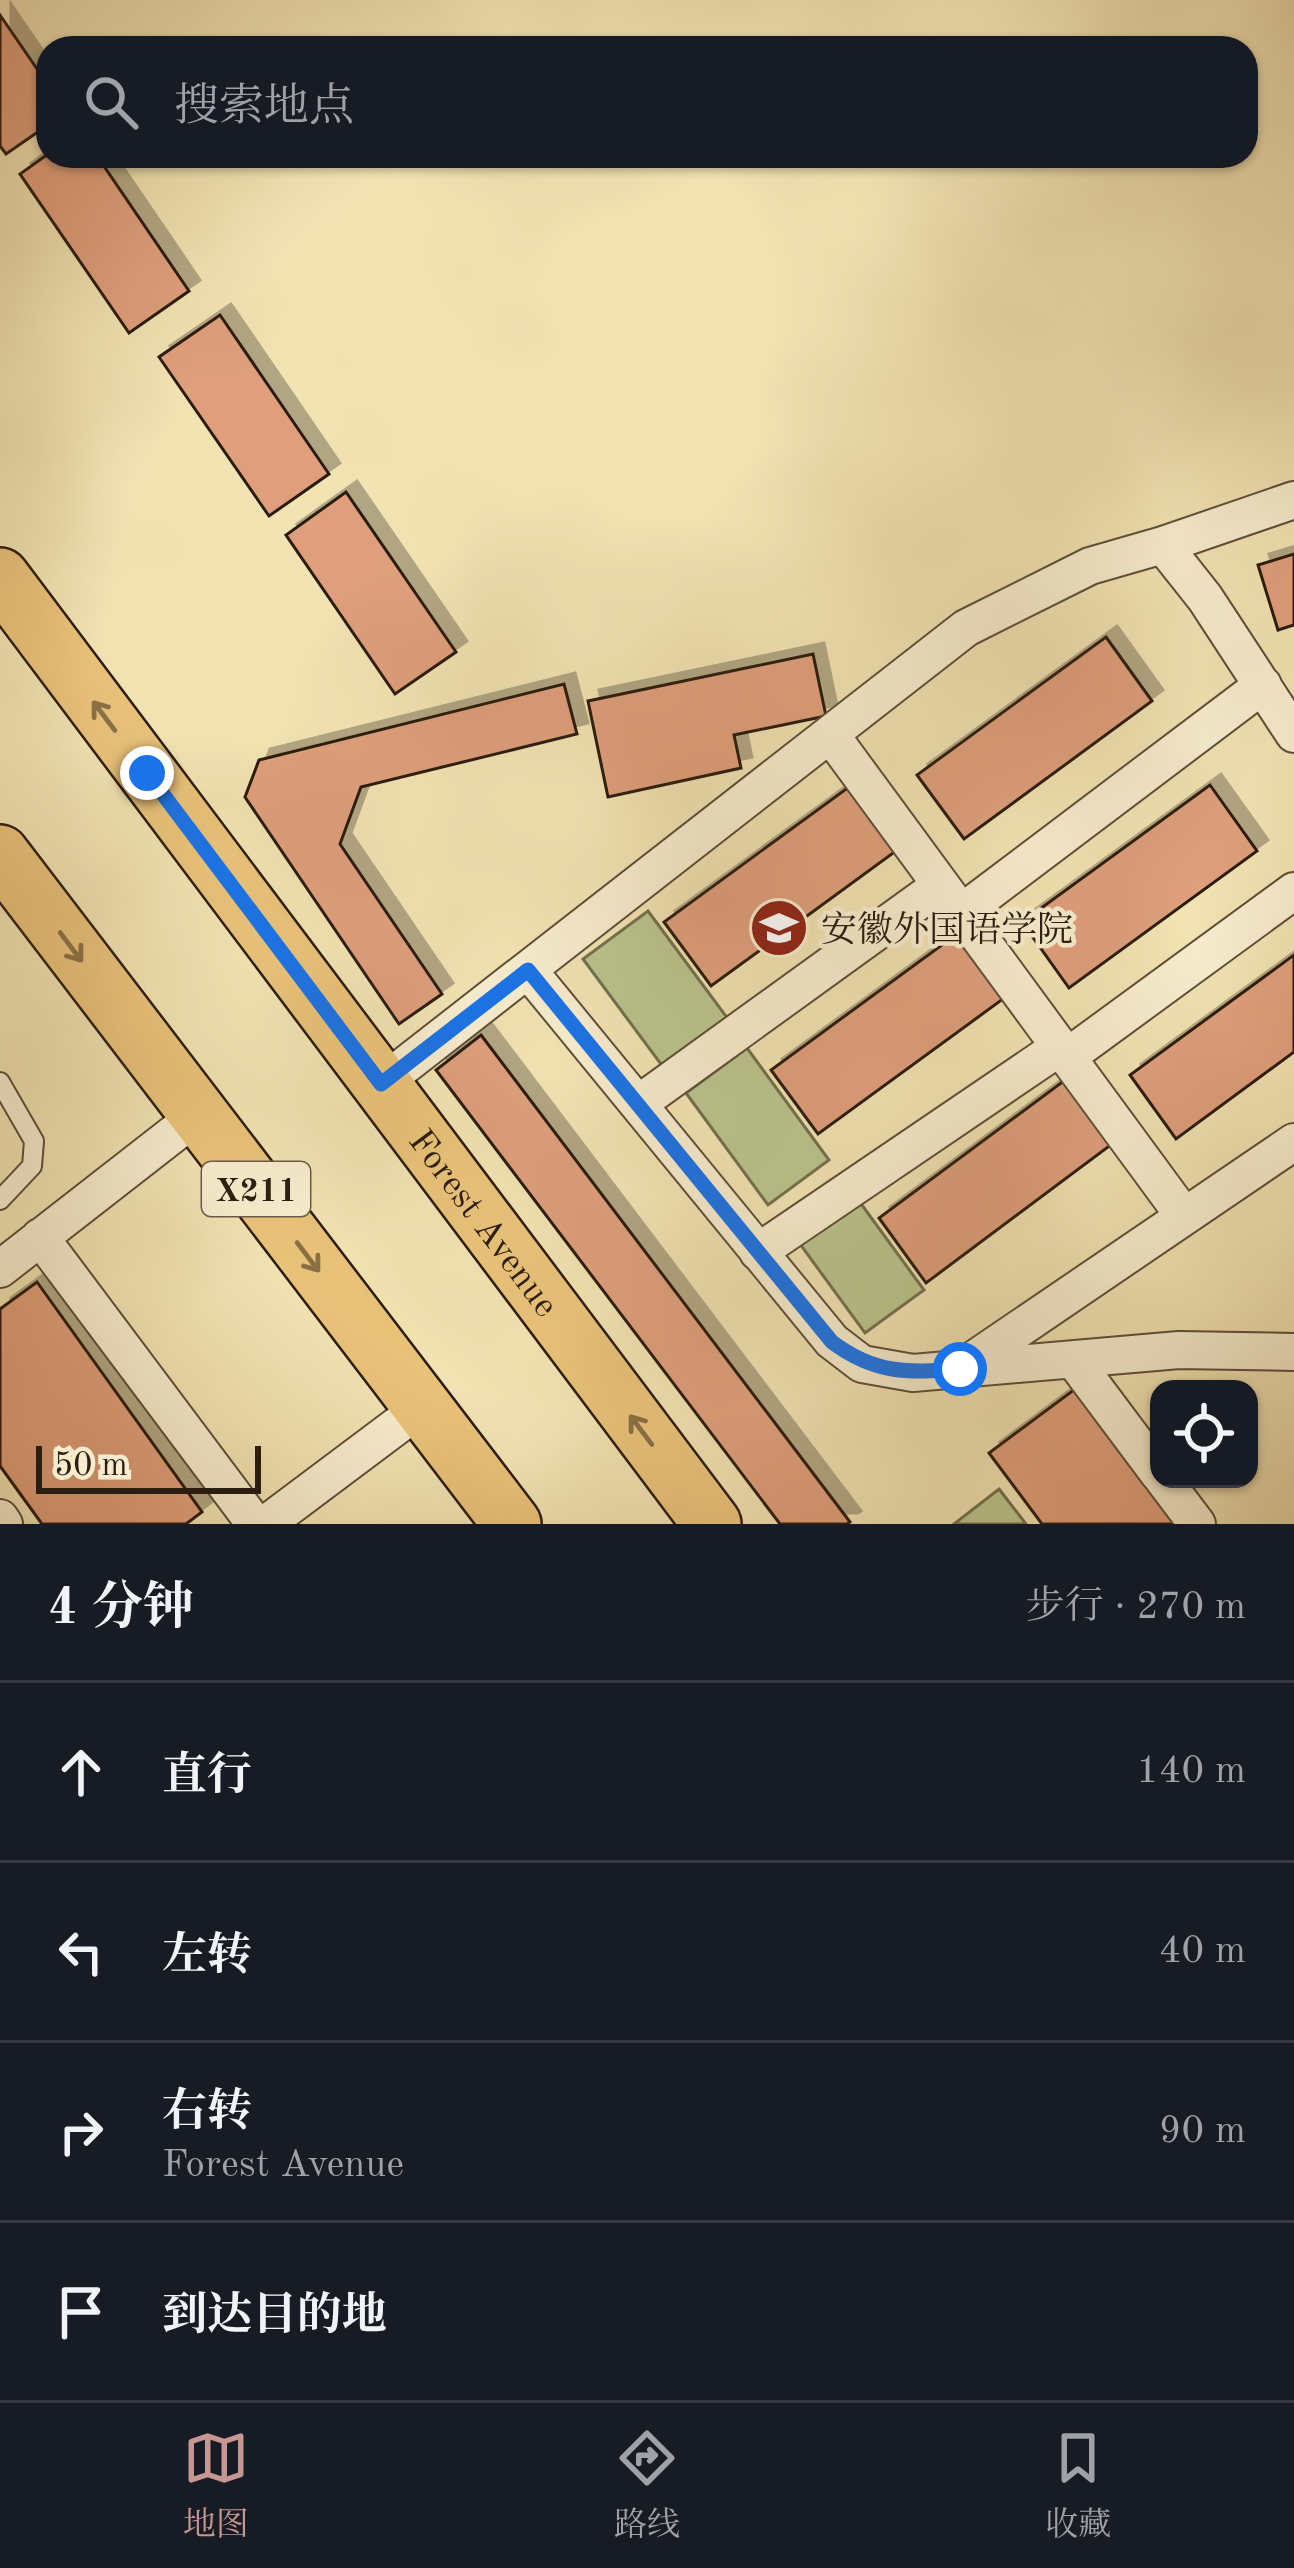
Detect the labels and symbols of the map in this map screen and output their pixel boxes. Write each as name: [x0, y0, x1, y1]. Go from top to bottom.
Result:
one-way arrow: [92, 700, 118, 733]
route end: [120, 746, 174, 800]
school or university icon: 安徽外国语学院: [748, 897, 810, 959]
place label: 安徽外国语学院: [821, 910, 1073, 950]
one-way arrow: [57, 930, 84, 962]
street label: Forest Avenue: [400, 1124, 563, 1325]
road number: X211: [202, 1162, 310, 1216]
one-way arrow: [294, 1240, 320, 1272]
route start: [933, 1342, 987, 1396]
one-way arrow: [629, 1415, 655, 1447]
scale bar: [36, 1440, 261, 1493]

